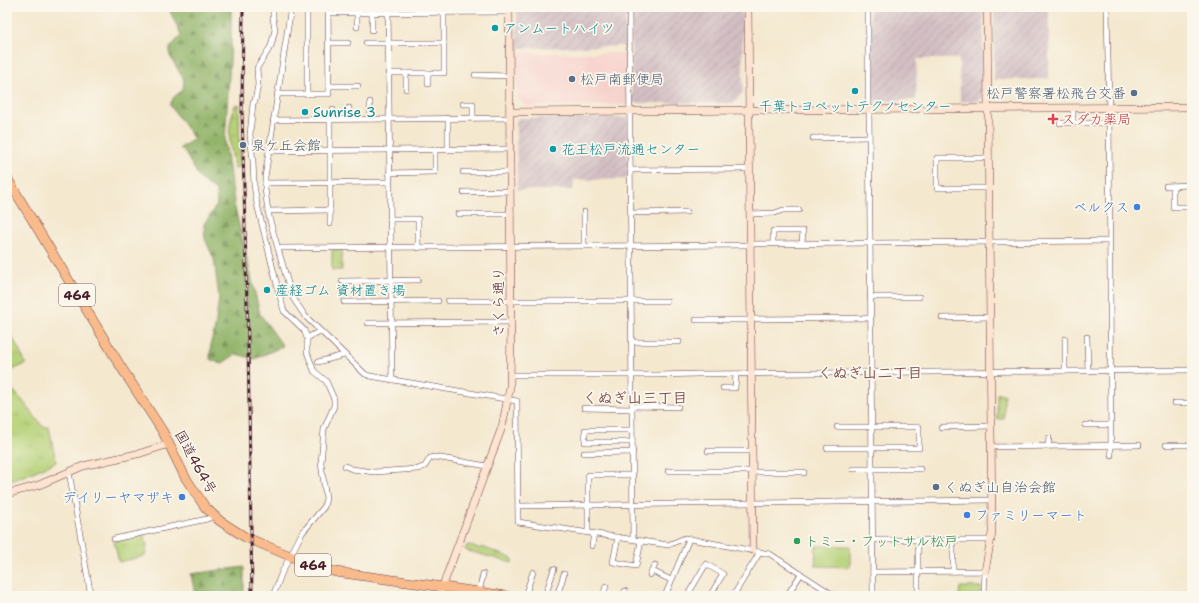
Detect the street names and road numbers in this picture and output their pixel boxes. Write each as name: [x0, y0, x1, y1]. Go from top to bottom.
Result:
street label: さくら通り: [489, 267, 507, 337]
road number: 464: [59, 284, 95, 306]
street label: 国道464号: [171, 427, 221, 497]
road number: 464: [295, 554, 331, 576]

